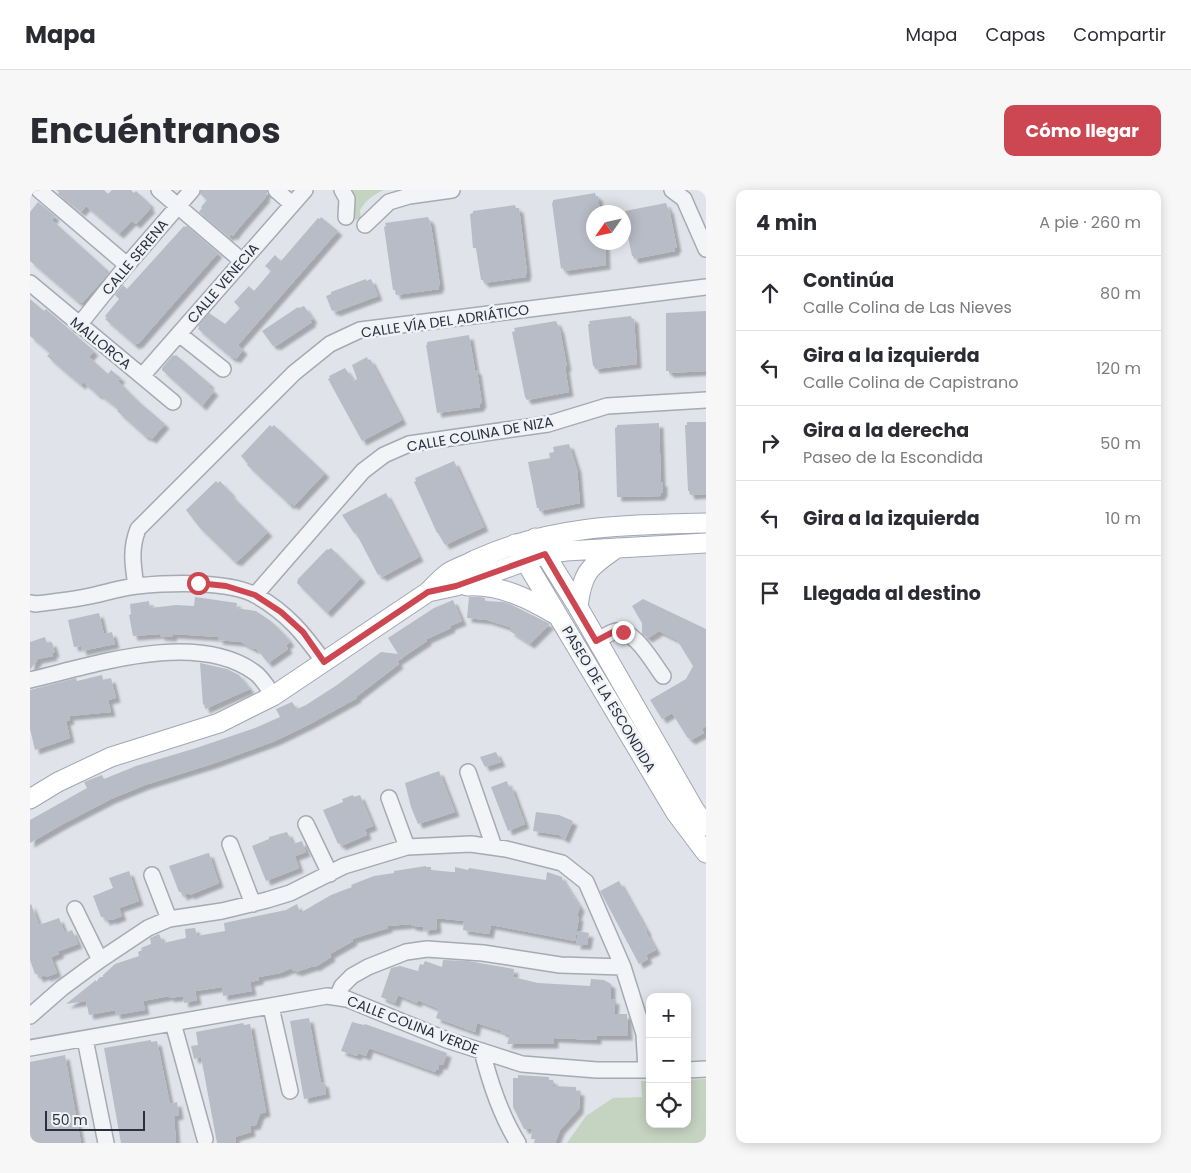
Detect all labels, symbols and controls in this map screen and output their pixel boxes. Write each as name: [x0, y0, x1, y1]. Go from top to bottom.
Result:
text: Mapa: [25, 18, 96, 51]
text: Mapa: [905, 22, 958, 47]
text: Capas: [986, 22, 1045, 47]
text: Compartir: [1073, 22, 1166, 47]
button: Cómo llegar: [1004, 105, 1161, 156]
text: Encuéntranos: [30, 106, 281, 155]
north arrow: [586, 205, 631, 250]
text: 4 min: [756, 208, 817, 237]
text: A pie · 260 m: [1039, 211, 1141, 234]
street label: CALLE SERENA: [97, 215, 173, 299]
street label: CALLE VENECIA: [182, 238, 264, 328]
text: Continúa: [803, 267, 894, 294]
icon: ahead: [756, 279, 784, 307]
text: 80 m: [1100, 282, 1141, 305]
text: Calle Colina de Las Nieves: [803, 296, 1012, 319]
street label: CALLE VÍA DEL ADRIÁTICO: [360, 299, 530, 343]
street label: MALLORCA: [66, 312, 136, 374]
text: Gira a la izquierda: [803, 342, 980, 369]
icon: left: [756, 354, 784, 382]
text: 120 m: [1096, 357, 1141, 380]
text: Calle Colina de Capistrano: [803, 371, 1018, 394]
street label: CALLE COLINA DE NIZA: [405, 411, 555, 457]
text: Gira a la derecha: [803, 417, 969, 444]
icon: right: [756, 429, 784, 457]
text: 50 m: [1100, 432, 1141, 455]
text: Paseo de la Escondida: [803, 446, 983, 469]
icon: left: [756, 504, 784, 532]
text: Gira a la izquierda: [803, 505, 980, 532]
text: 10 m: [1105, 507, 1141, 530]
route start: [187, 572, 210, 595]
icon: arrive: [756, 579, 784, 607]
text: Llegada al destino: [803, 580, 981, 607]
route end: [612, 621, 635, 644]
street label: PASEO DE LA ESCONDIDA: [557, 622, 661, 776]
street label: CALLE COLINA VERDE: [344, 991, 482, 1059]
map controls: [646, 993, 691, 1128]
button: +: [646, 993, 691, 1038]
button: −: [646, 1038, 691, 1083]
button: locate: [646, 1083, 691, 1128]
scale bar: [45, 1108, 145, 1131]
text: 50 m: [52, 1110, 88, 1130]

